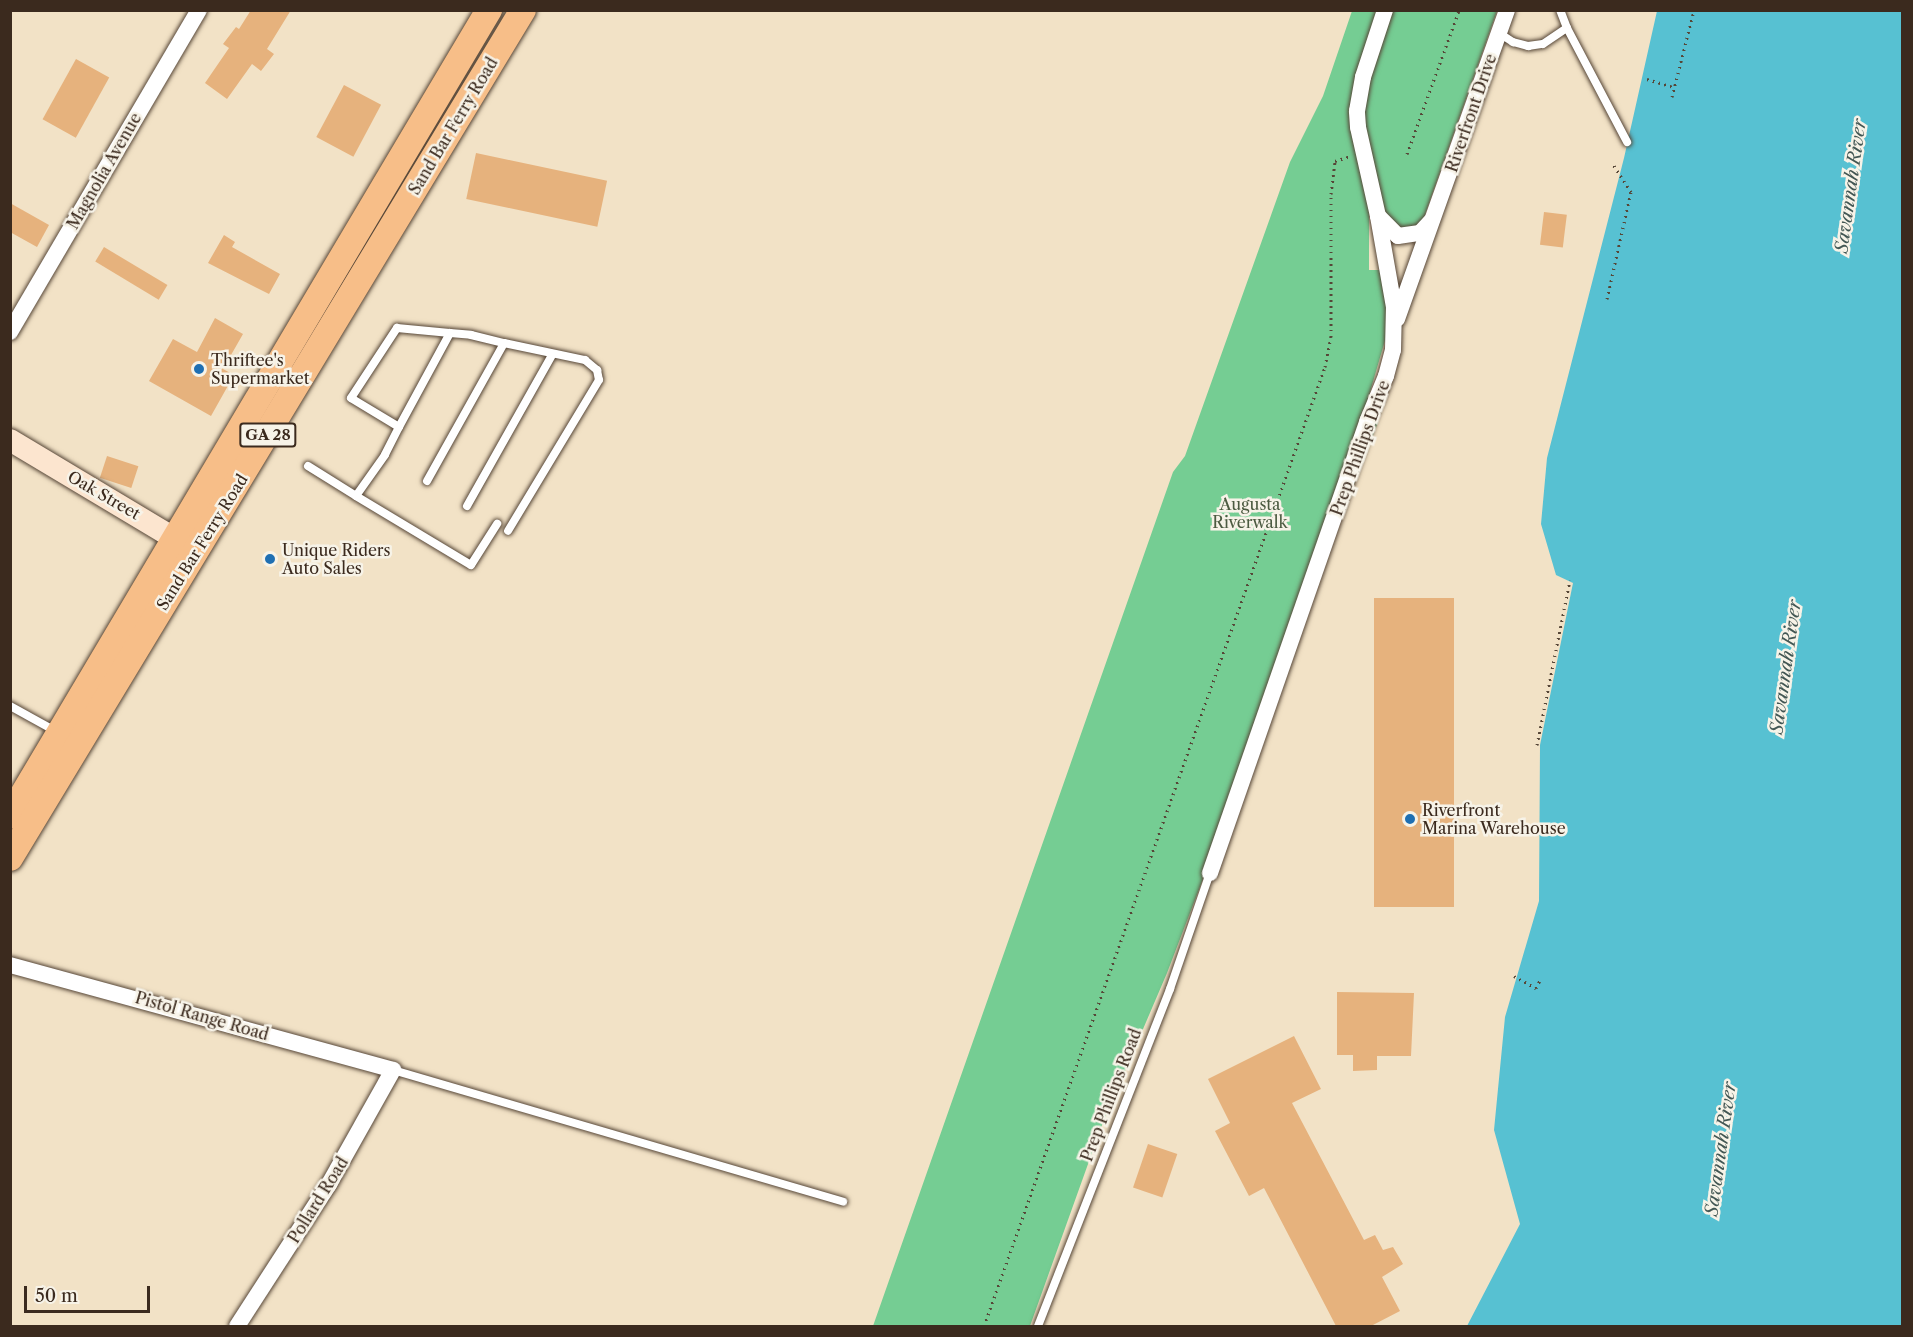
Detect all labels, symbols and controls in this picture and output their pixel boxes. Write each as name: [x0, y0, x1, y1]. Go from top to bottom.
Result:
street label: Riverfront Drive: [1442, 51, 1500, 175]
street label: Sand Bar Ferry Road: [404, 54, 502, 198]
street label: Magnolia Avenue: [63, 109, 145, 233]
water label: Savannah River: [1831, 118, 1871, 254]
place label: Thriftee's Supermarket: [211, 350, 309, 388]
marker: Thriftee's Supermarket: [192, 362, 206, 376]
street label: Prep Phillips Drive: [1327, 378, 1393, 518]
road number: GA 28: [238, 423, 298, 447]
street label: Oak Street: [64, 467, 144, 523]
street label: Sand Bar Ferry Road: [152, 470, 252, 614]
park label: Augusta Riverwalk: [1212, 494, 1288, 532]
place label: Unique Riders Auto Sales: [282, 540, 391, 578]
marker: Unique Riders Auto Sales: [263, 552, 277, 566]
water label: Savannah River: [1766, 599, 1806, 735]
place label: Riverfront Marina Warehouse: [1422, 800, 1566, 838]
marker: Riverfront Marina Warehouse: [1403, 812, 1417, 826]
street label: Pistol Range Road: [133, 988, 271, 1044]
street label: Prep Phillips Road: [1077, 1026, 1145, 1164]
water label: Savannah River: [1701, 1081, 1741, 1217]
street label: Pollard Road: [284, 1153, 352, 1247]
scale bar: [27, 1274, 153, 1312]
text: 50 m: [35, 1285, 78, 1307]

